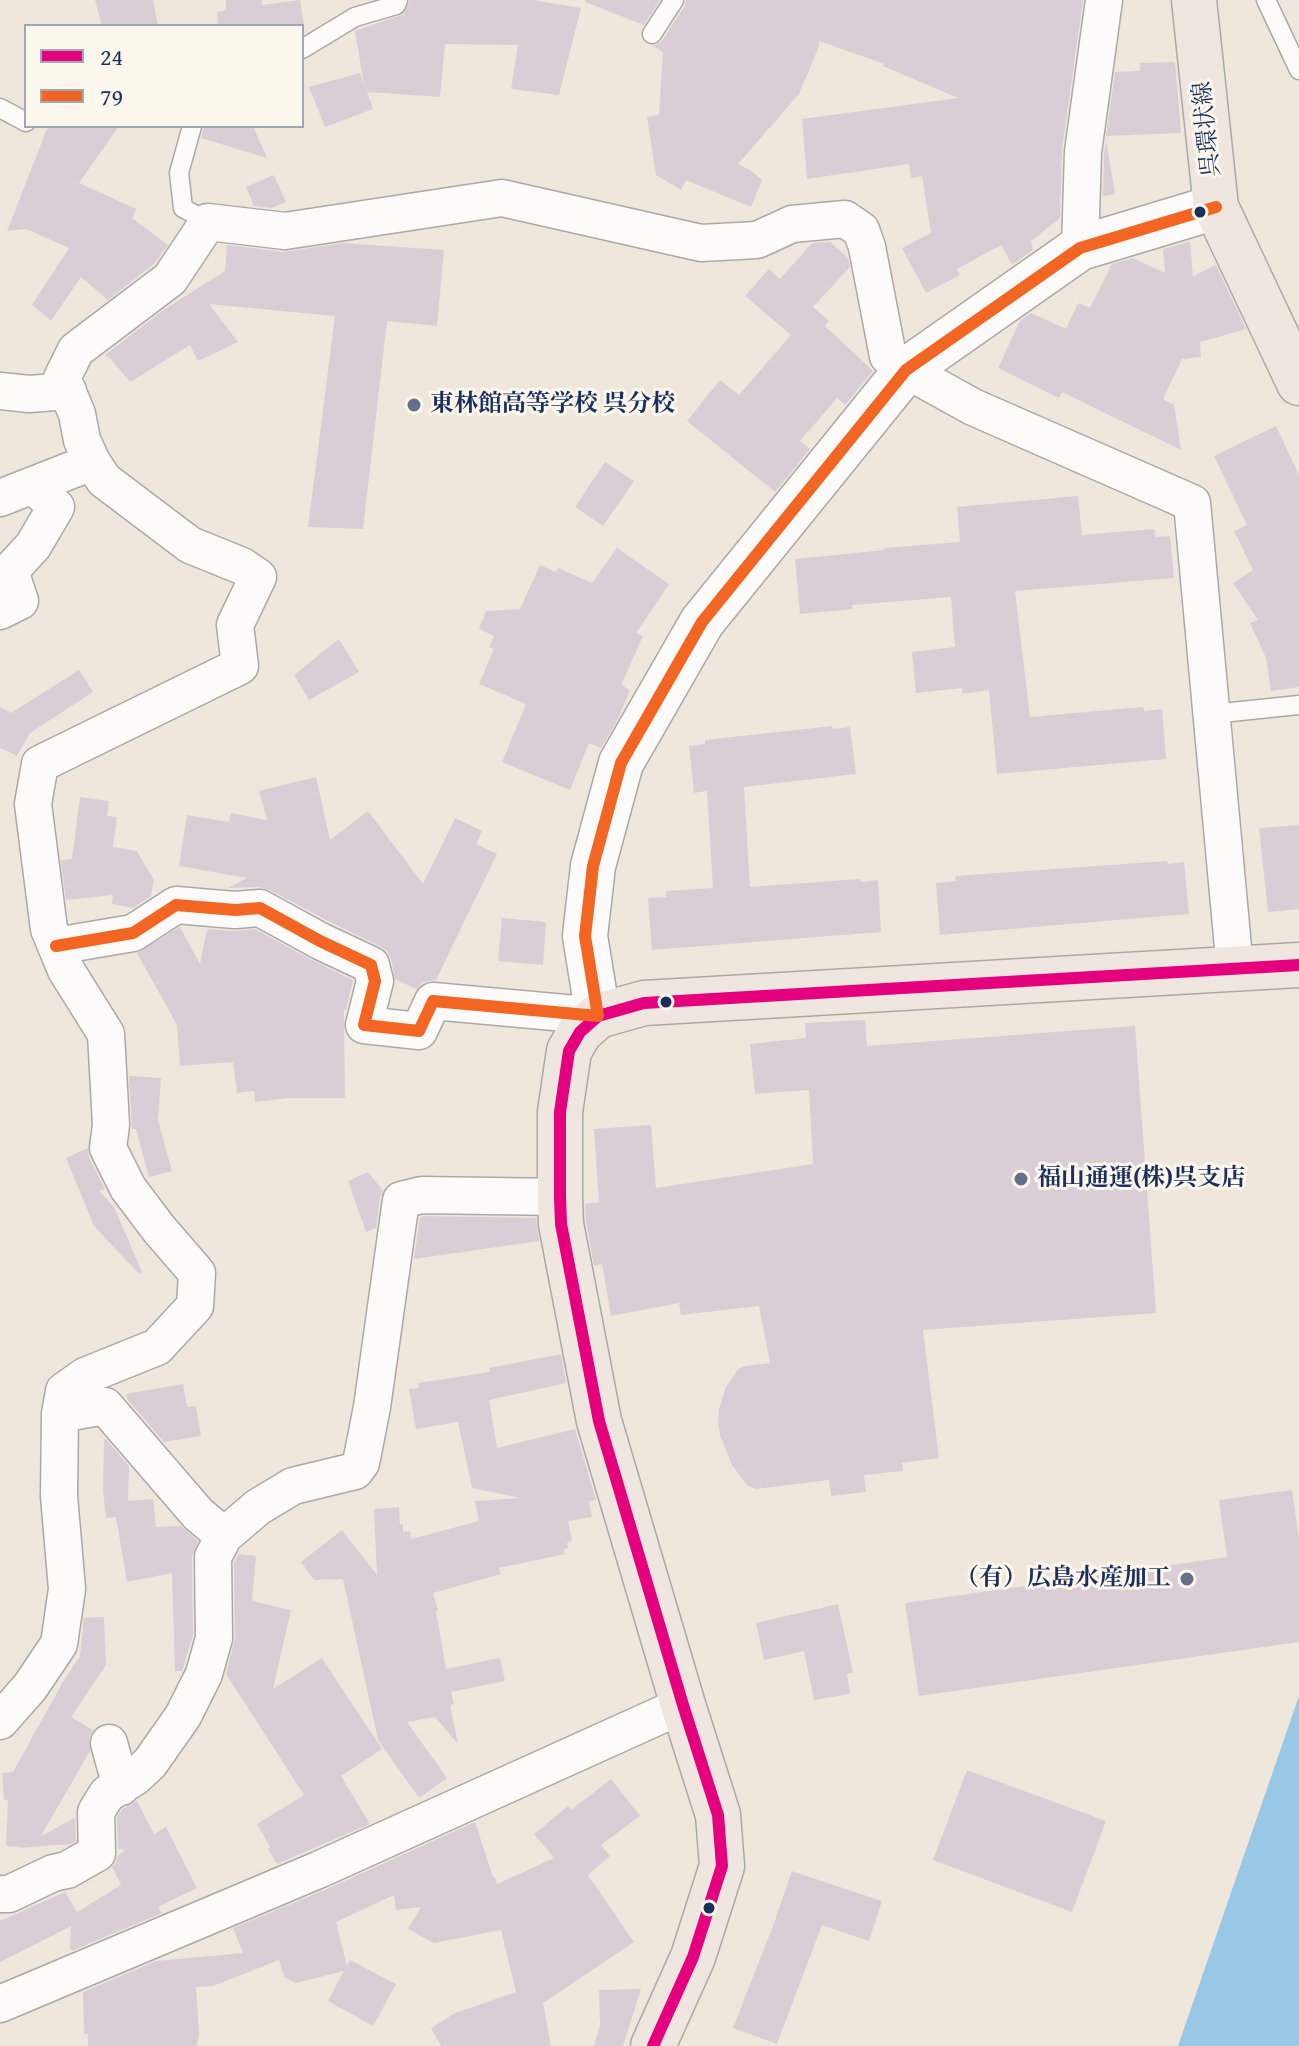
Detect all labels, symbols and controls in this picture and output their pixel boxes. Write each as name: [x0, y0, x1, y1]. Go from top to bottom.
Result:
legend: [24, 24, 304, 128]
text: 24: [100, 39, 123, 74]
text: 79: [100, 79, 123, 114]
street label: 呉環状線: [1189, 80, 1227, 178]
unlabelled marker: [1192, 204, 1208, 220]
place label: 東林館高等学校 呉分校: [430, 391, 675, 419]
marker: 東林館高等学校 呉分校: [405, 396, 423, 414]
unlabelled marker: [658, 994, 674, 1010]
place label: 福山通運(株)呉支店: [1037, 1165, 1245, 1193]
marker: 福山通運(株)呉支店: [1012, 1170, 1030, 1188]
place label: （有）広島水産加工: [955, 1565, 1171, 1593]
marker: （有）広島水産加工: [1178, 1570, 1196, 1588]
unlabelled marker: [701, 1900, 717, 1916]

